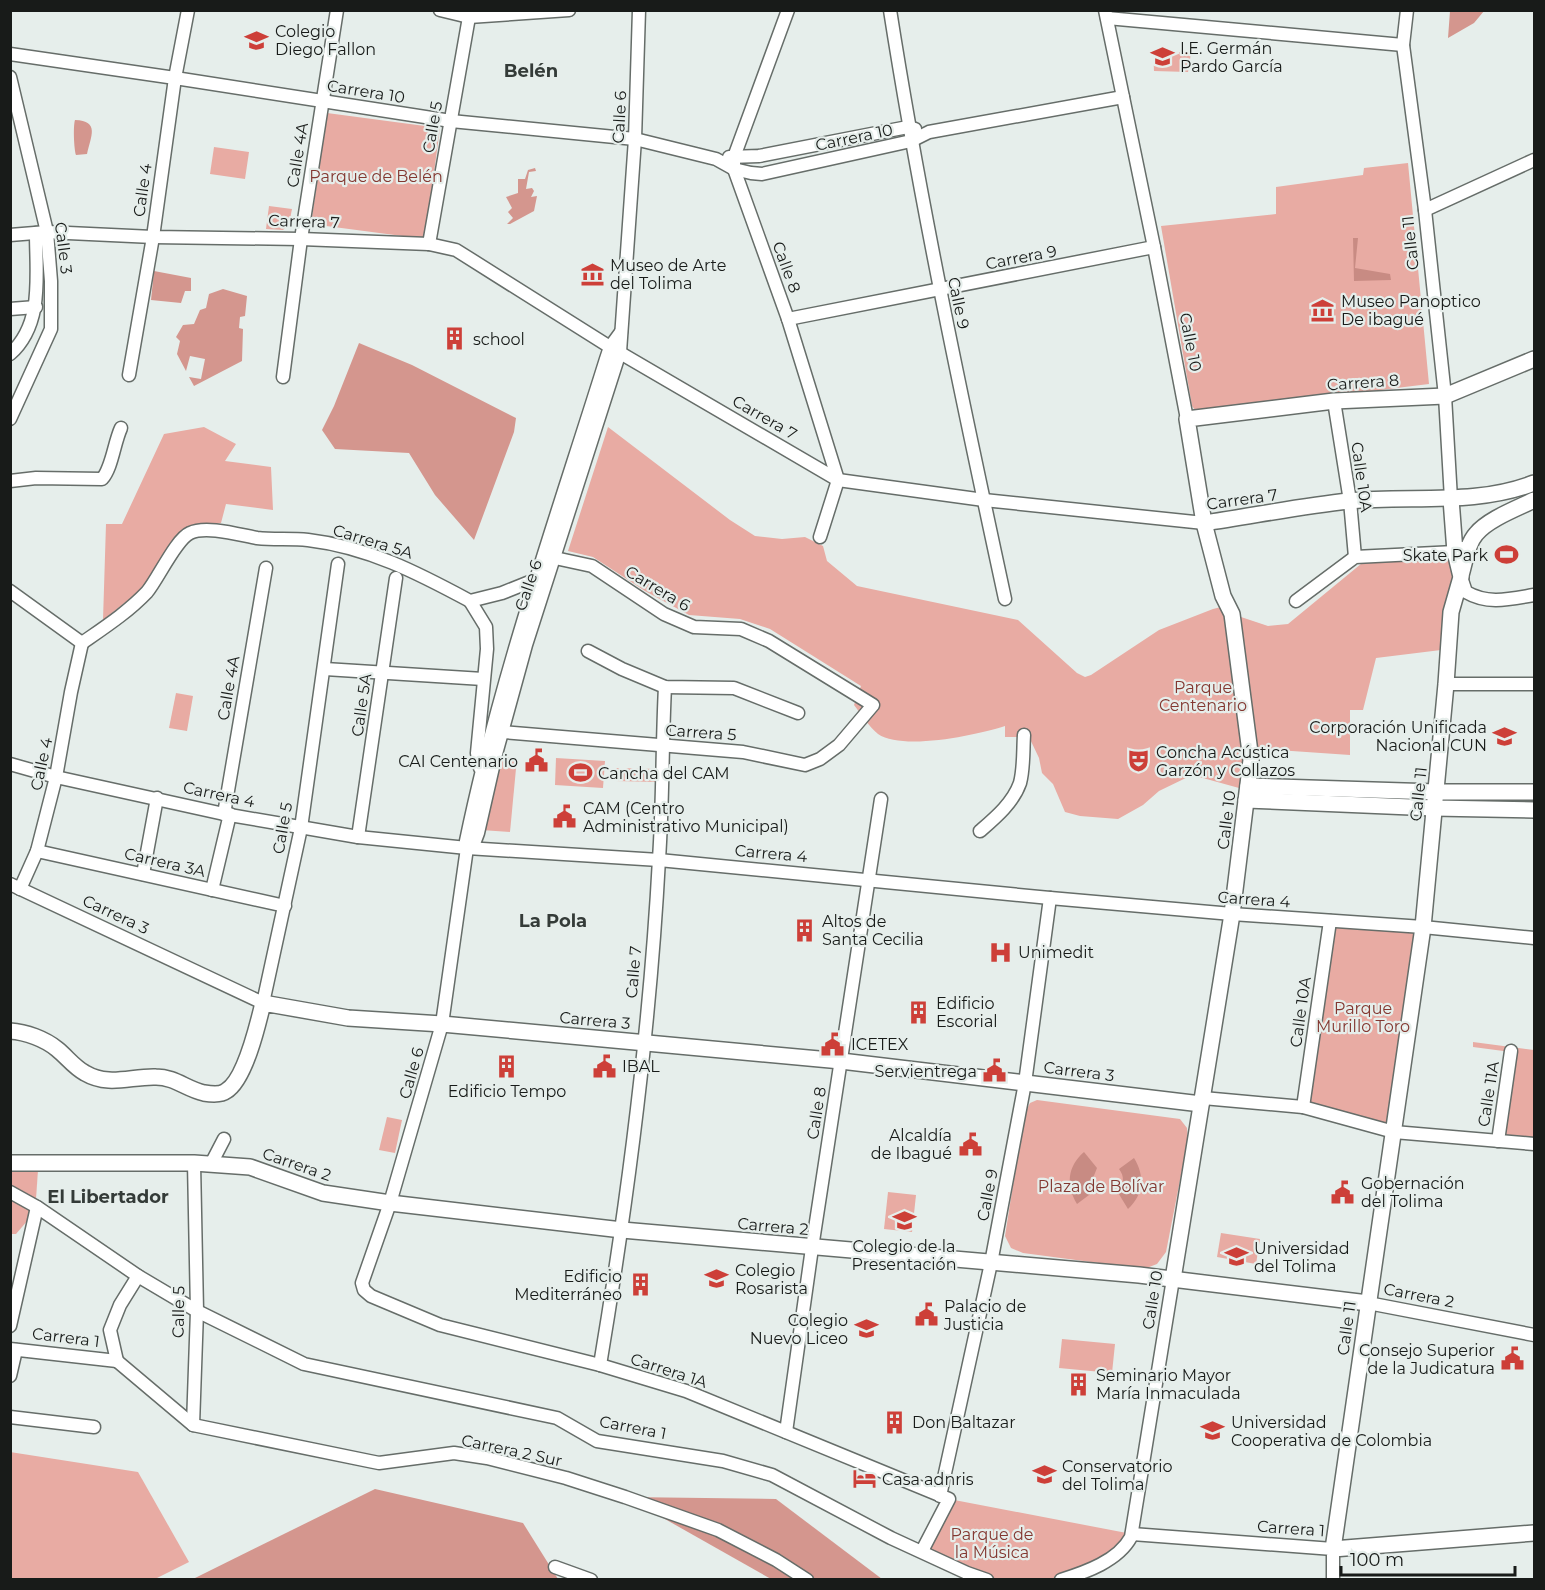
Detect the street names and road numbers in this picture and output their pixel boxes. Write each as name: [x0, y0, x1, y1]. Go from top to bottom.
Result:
street label: Carrera 10: [326, 76, 406, 107]
street label: Calle 6: [609, 90, 630, 144]
street label: Calle 5: [419, 100, 446, 154]
street label: Carrera 10: [814, 120, 895, 155]
street label: Calle 4A: [283, 121, 312, 189]
street label: Calle 4: [129, 162, 156, 218]
street label: Carrera 7: [268, 211, 340, 232]
street label: Calle 11: [1398, 215, 1423, 271]
street label: Calle 3: [51, 221, 76, 275]
street label: Calle 8: [768, 239, 805, 295]
street label: Carrera 9: [984, 241, 1058, 274]
street label: Calle 9: [944, 275, 973, 331]
street label: Calle 10: [1176, 311, 1206, 373]
street label: Carrera 8: [1326, 370, 1400, 395]
street label: Carrera 7: [729, 391, 801, 444]
street label: Calle 10A: [1347, 441, 1376, 514]
street label: Carrera 7: [1205, 485, 1279, 514]
street label: Carrera 5A: [331, 520, 416, 563]
street label: Calle 6: [511, 557, 546, 613]
street label: Carrera 6: [622, 562, 694, 615]
street label: Calle 4A: [213, 654, 244, 722]
street label: Calle 5A: [348, 672, 375, 738]
street label: Carrera 5: [665, 721, 737, 744]
street label: Calle 4: [27, 735, 56, 792]
street label: Calle 11: [1406, 766, 1431, 822]
street label: Carrera 4: [181, 778, 257, 811]
street label: Calle 10: [1213, 789, 1240, 851]
street label: Calle 5: [269, 801, 296, 855]
street label: Carrera 4: [734, 841, 808, 866]
street label: Carrera 3A: [122, 844, 208, 881]
street label: Carrera 4: [1217, 887, 1291, 912]
street label: Carrera 3: [79, 891, 152, 938]
street label: Calle 7: [622, 945, 645, 999]
street label: Calle 10A: [1286, 975, 1315, 1048]
street label: Carrera 3: [559, 1008, 631, 1033]
street label: Calle 6: [395, 1045, 428, 1101]
street label: Carrera 3: [1042, 1058, 1115, 1085]
street label: Calle 11A: [1474, 1059, 1503, 1128]
street label: Calle 8: [803, 1085, 830, 1141]
street label: Carrera 2: [260, 1144, 334, 1185]
street label: Calle 9: [973, 1167, 1002, 1223]
street label: Carrera 2: [737, 1214, 809, 1239]
street label: Calle 10: [1138, 1269, 1167, 1331]
street label: Carrera 2: [1382, 1279, 1456, 1312]
street label: Calle 5: [169, 1286, 188, 1338]
street label: Calle 11: [1333, 1300, 1360, 1356]
street label: Carrera 1: [31, 1324, 101, 1351]
street label: Carrera 1A: [628, 1349, 710, 1392]
street label: Carrera 1: [598, 1412, 668, 1443]
street label: Carrera 2 Sur: [460, 1431, 564, 1470]
street label: Carrera 1: [1256, 1517, 1326, 1540]

